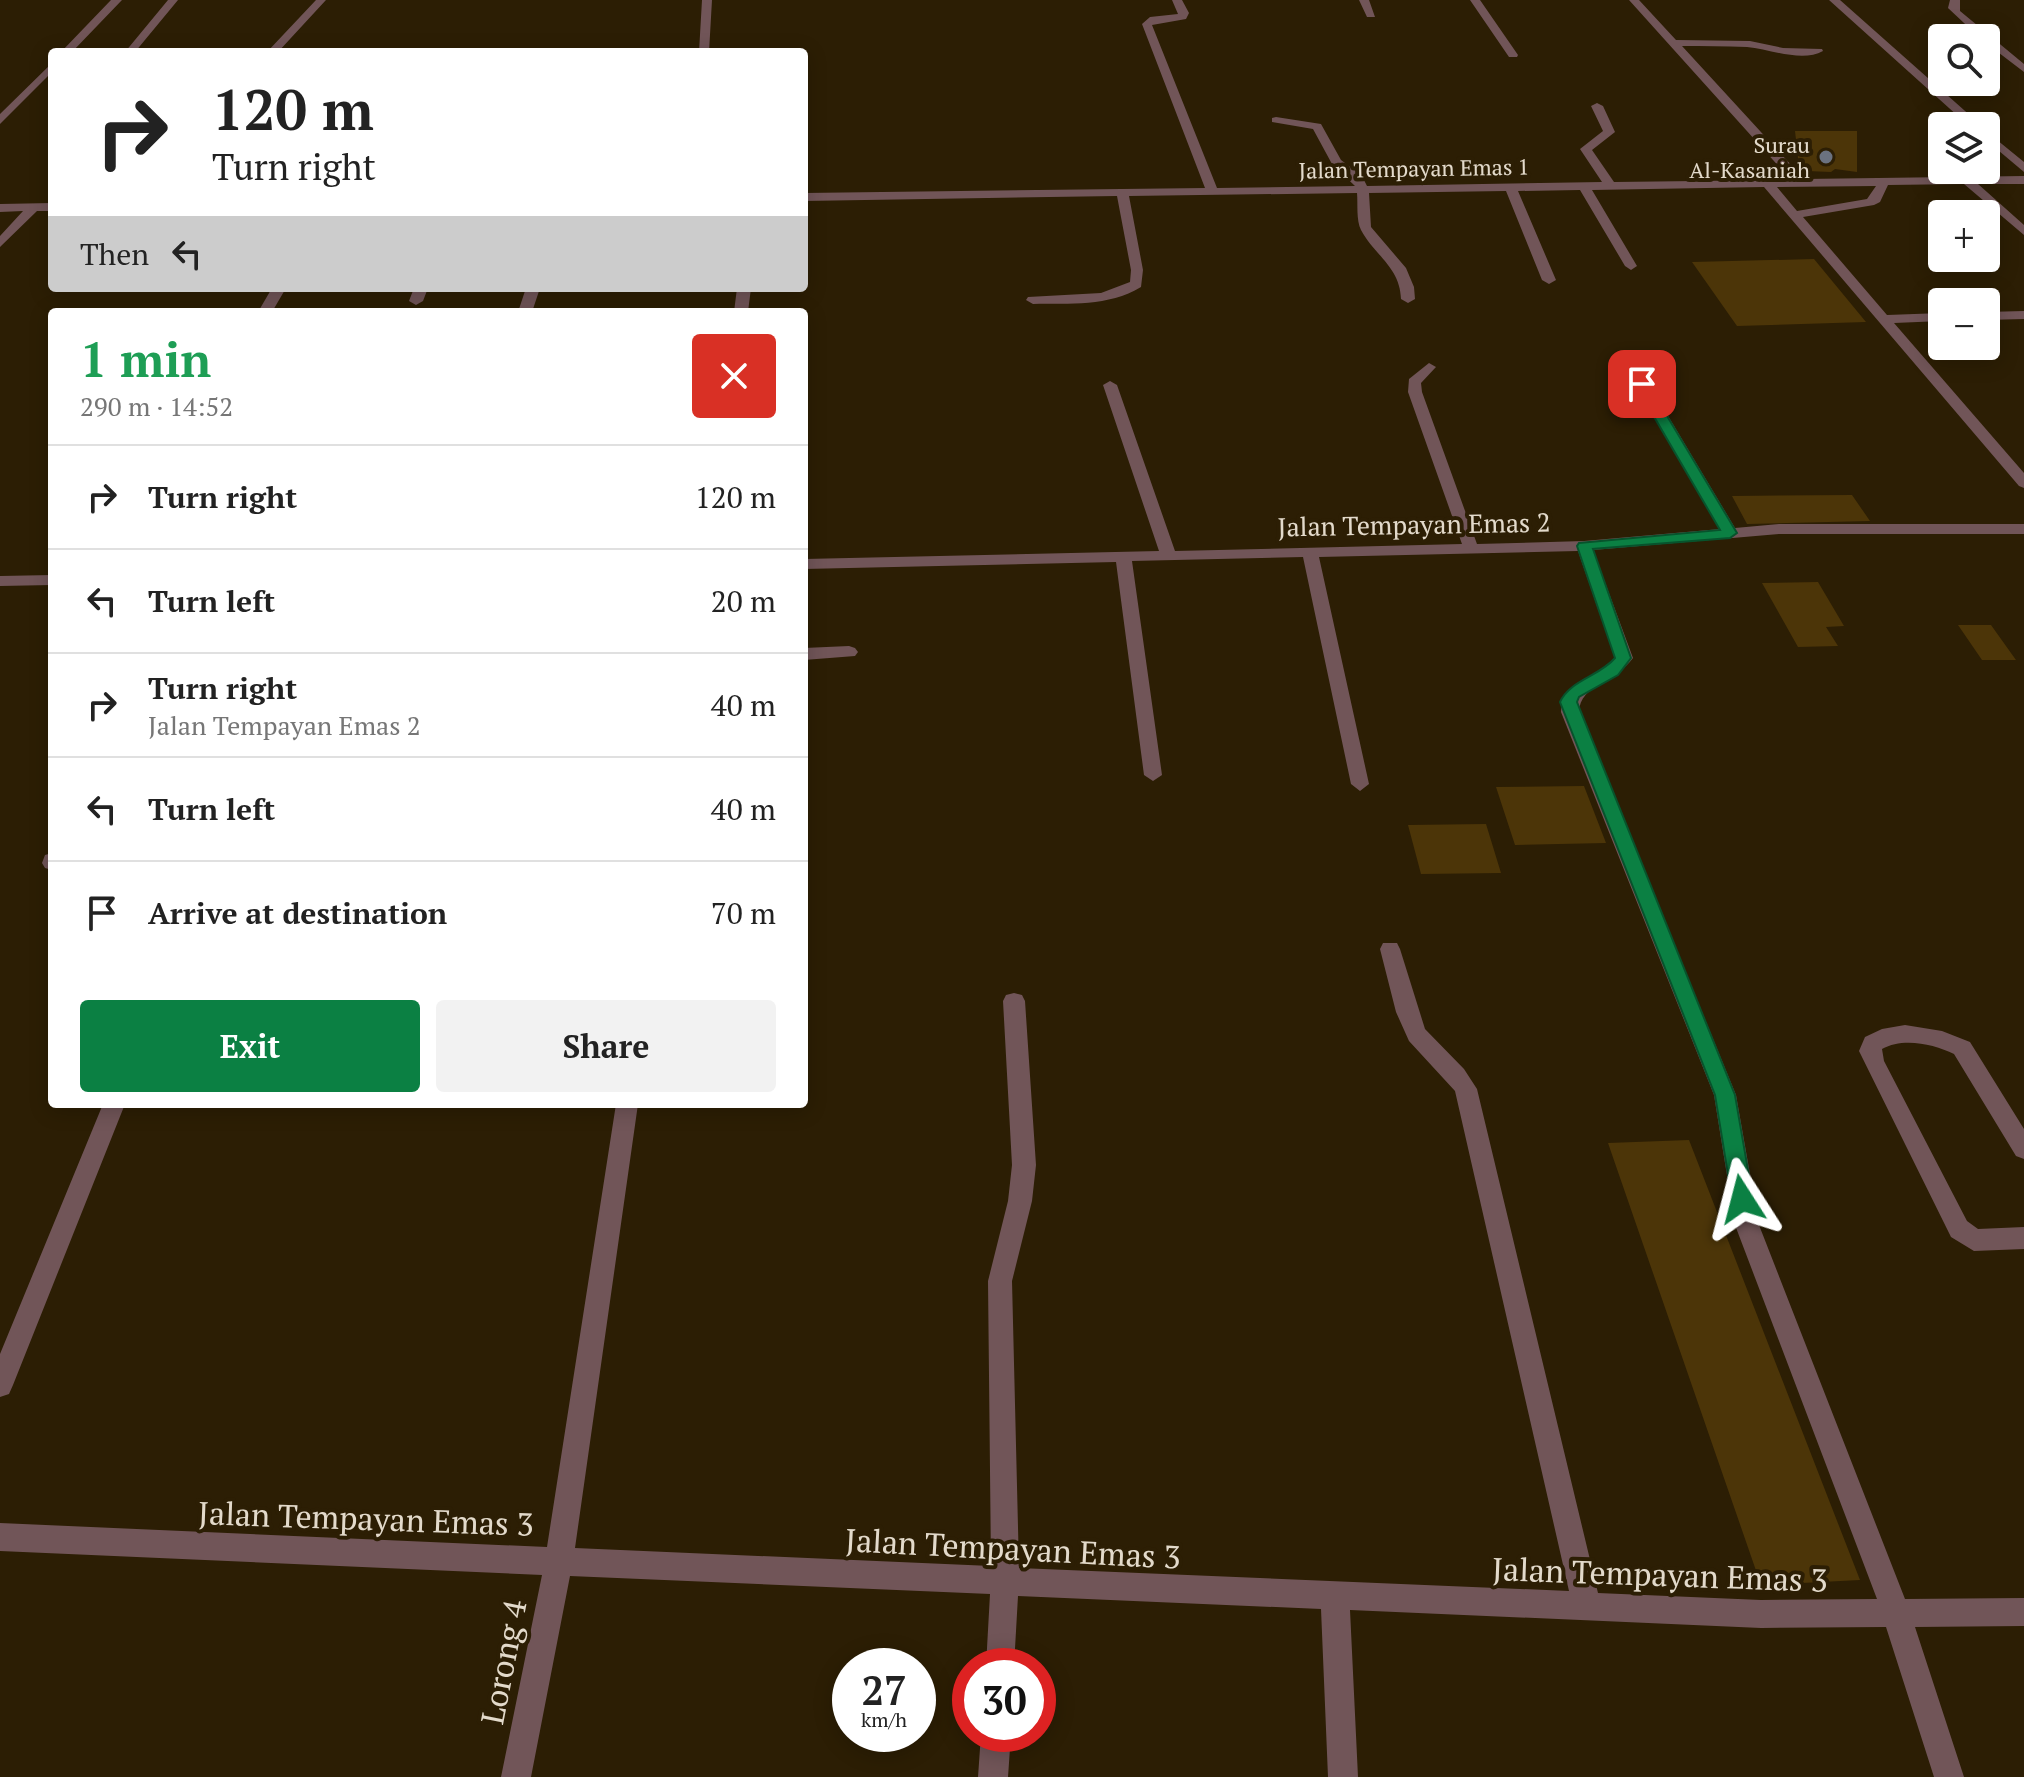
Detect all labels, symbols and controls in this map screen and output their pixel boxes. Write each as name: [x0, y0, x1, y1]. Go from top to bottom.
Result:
map controls: [1928, 24, 2000, 360]
button: search: [1928, 24, 2000, 96]
text: 120 m: [212, 72, 374, 146]
icon: right: [80, 80, 184, 184]
button: layers: [1928, 112, 2000, 184]
place label: Surau Al-Kasaniah: [1689, 130, 1810, 184]
text: Turn right: [212, 143, 376, 190]
marker: Surau Al-Kasaniah: [1817, 148, 1835, 166]
street label: Jalan Tempayan Emas 1: [1298, 151, 1530, 185]
button: +: [1928, 200, 2000, 272]
icon: left: [165, 232, 209, 276]
text: Then: [80, 234, 149, 274]
button: −: [1928, 288, 2000, 360]
text: 1 min: [80, 327, 211, 391]
button: close: [692, 334, 776, 418]
pin: [1608, 350, 1676, 418]
icon: arrive: [1620, 362, 1664, 406]
text: 290 m · 14:52: [80, 389, 233, 423]
icon: right: [80, 475, 124, 519]
text: Turn right: [148, 477, 297, 517]
text: 120 m: [695, 477, 776, 517]
street label: Jalan Tempayan Emas 2: [1277, 505, 1551, 543]
icon: left: [80, 579, 124, 623]
text: Turn left: [148, 581, 275, 621]
text: 20 m: [711, 581, 776, 621]
text: Turn right: [148, 668, 297, 708]
icon: right: [80, 683, 124, 727]
text: 40 m: [711, 685, 776, 725]
text: Jalan Tempayan Emas 2: [148, 708, 421, 742]
icon: left: [80, 787, 124, 831]
text: Turn left: [148, 789, 275, 829]
text: 40 m: [711, 789, 776, 829]
icon: arrive: [80, 891, 124, 935]
text: Arrive at destination: [148, 893, 447, 933]
text: 70 m: [711, 893, 776, 933]
button: Exit: [80, 1000, 420, 1092]
button: Share: [436, 1000, 776, 1092]
position arrow: [1700, 1157, 1784, 1241]
street label: Jalan Tempayan Emas 3: [198, 1491, 534, 1545]
street label: Jalan Tempayan Emas 3: [844, 1518, 1182, 1578]
street label: Jalan Tempayan Emas 3: [1492, 1547, 1828, 1601]
street label: Lorong 4: [470, 1596, 536, 1728]
speed limit sign: 30: [952, 1648, 1056, 1752]
text: 27: [861, 1663, 907, 1716]
text: km/h: [861, 1706, 907, 1733]

